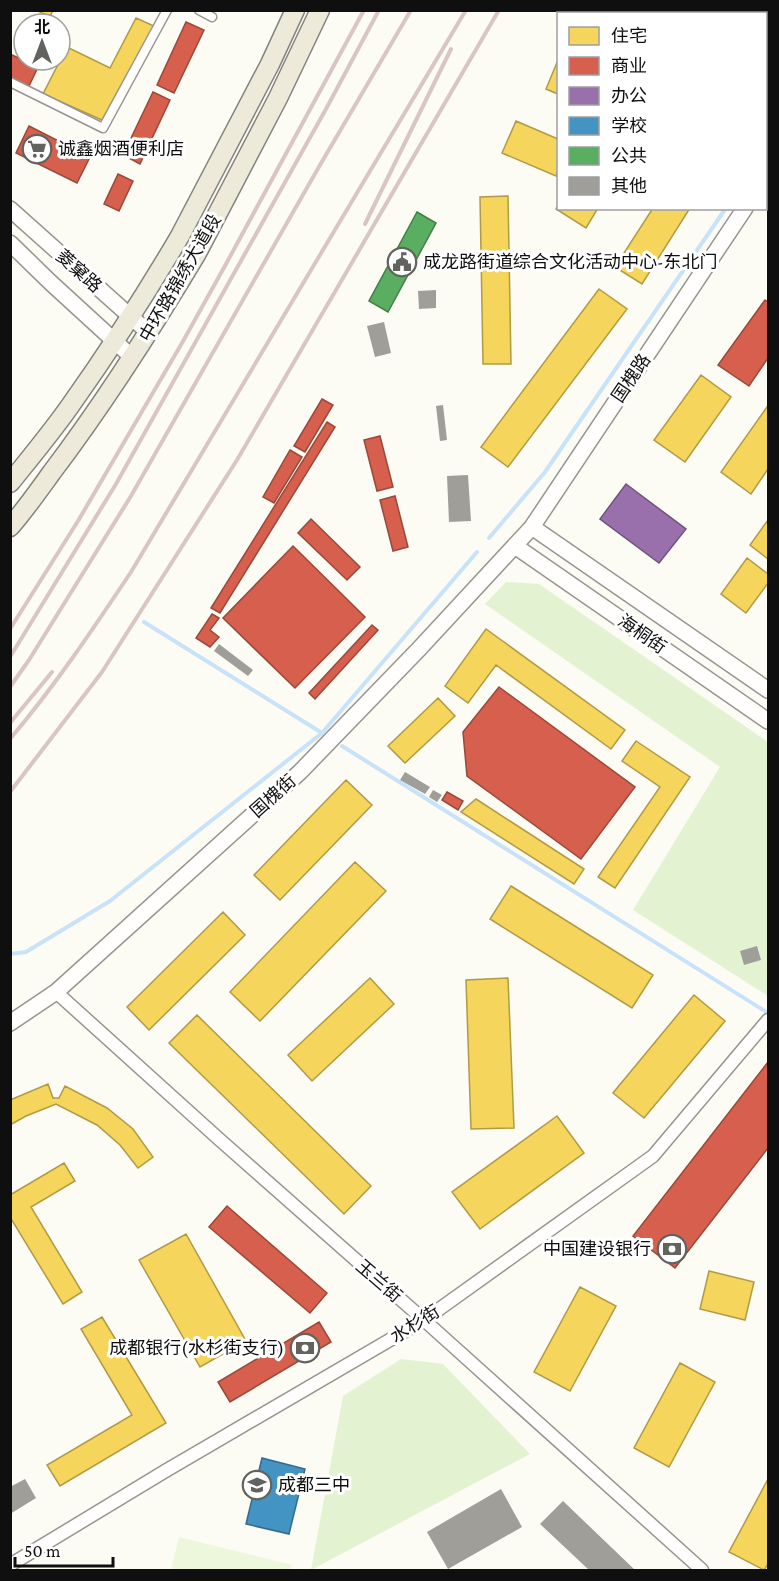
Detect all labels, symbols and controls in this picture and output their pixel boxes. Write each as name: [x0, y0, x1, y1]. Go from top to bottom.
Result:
north arrow: [12, 12, 72, 72]
legend: [557, 12, 767, 210]
text: 北: [34, 19, 50, 36]
text: 住宅: [611, 26, 647, 46]
text: 商业: [611, 56, 647, 76]
text: 办公: [611, 86, 647, 106]
text: 学校: [611, 116, 647, 136]
supermarket icon: 诚鑫烟酒便利店: [21, 133, 53, 165]
place label: 诚鑫烟酒便利店: [58, 139, 184, 159]
text: 公共: [611, 146, 647, 166]
text: 其他: [611, 176, 647, 196]
street label: 中环路锦绣大道段: [135, 211, 225, 345]
street label: 菱窠路: [52, 246, 106, 296]
public building icon: 成龙路街道综合文化活动中心-东北门: [386, 246, 418, 278]
place label: 成龙路街道综合文化活动中心-东北门: [423, 252, 718, 272]
street label: 国槐路: [608, 350, 654, 406]
street label: 海桐街: [614, 610, 670, 658]
street label: 国槐街: [246, 771, 300, 821]
bank icon: 中国建设银行: [656, 1233, 688, 1265]
place label: 中国建设银行: [543, 1239, 651, 1259]
street label: 玉兰街: [352, 1256, 406, 1306]
street label: 水杉街: [387, 1301, 443, 1347]
bank icon: 成都银行(水杉街支行): [289, 1332, 321, 1364]
place label: 成都银行(水杉街支行): [109, 1338, 284, 1359]
school or university icon: 成都三中: [241, 1469, 273, 1501]
place label: 成都三中: [278, 1475, 350, 1495]
scale bar: [15, 1530, 112, 1568]
text: 50 m: [24, 1541, 61, 1561]

